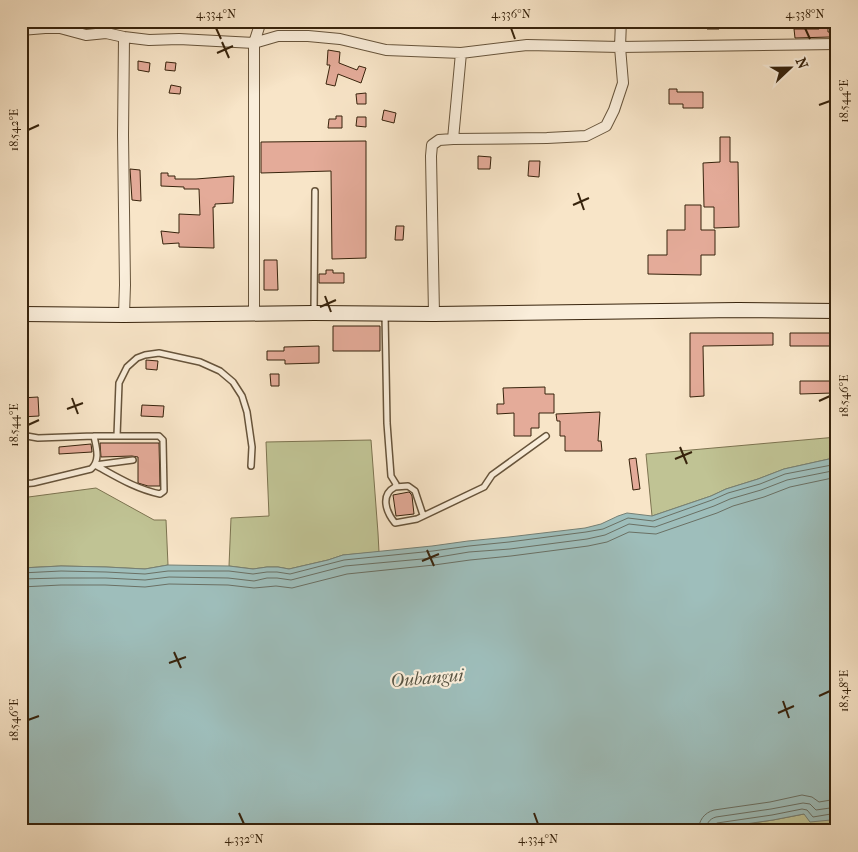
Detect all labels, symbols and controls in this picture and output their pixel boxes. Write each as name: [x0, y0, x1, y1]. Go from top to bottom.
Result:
text: 4.334°N: [196, 7, 236, 21]
text: 4.336°N: [491, 7, 531, 21]
text: 4.338°N: [785, 7, 825, 21]
north arrow: [766, 42, 816, 92]
text: N: [792, 55, 812, 72]
text: 18.544°E: [837, 79, 851, 123]
text: 18.542°E: [7, 109, 21, 151]
text: 18.546°E: [837, 375, 851, 417]
text: 18.544°E: [7, 403, 21, 447]
water label: Oubangui: [390, 665, 466, 692]
text: 18.548°E: [837, 670, 851, 712]
text: 18.546°E: [7, 699, 21, 741]
text: 4.332°N: [224, 832, 264, 846]
text: 4.334°N: [518, 832, 558, 846]

